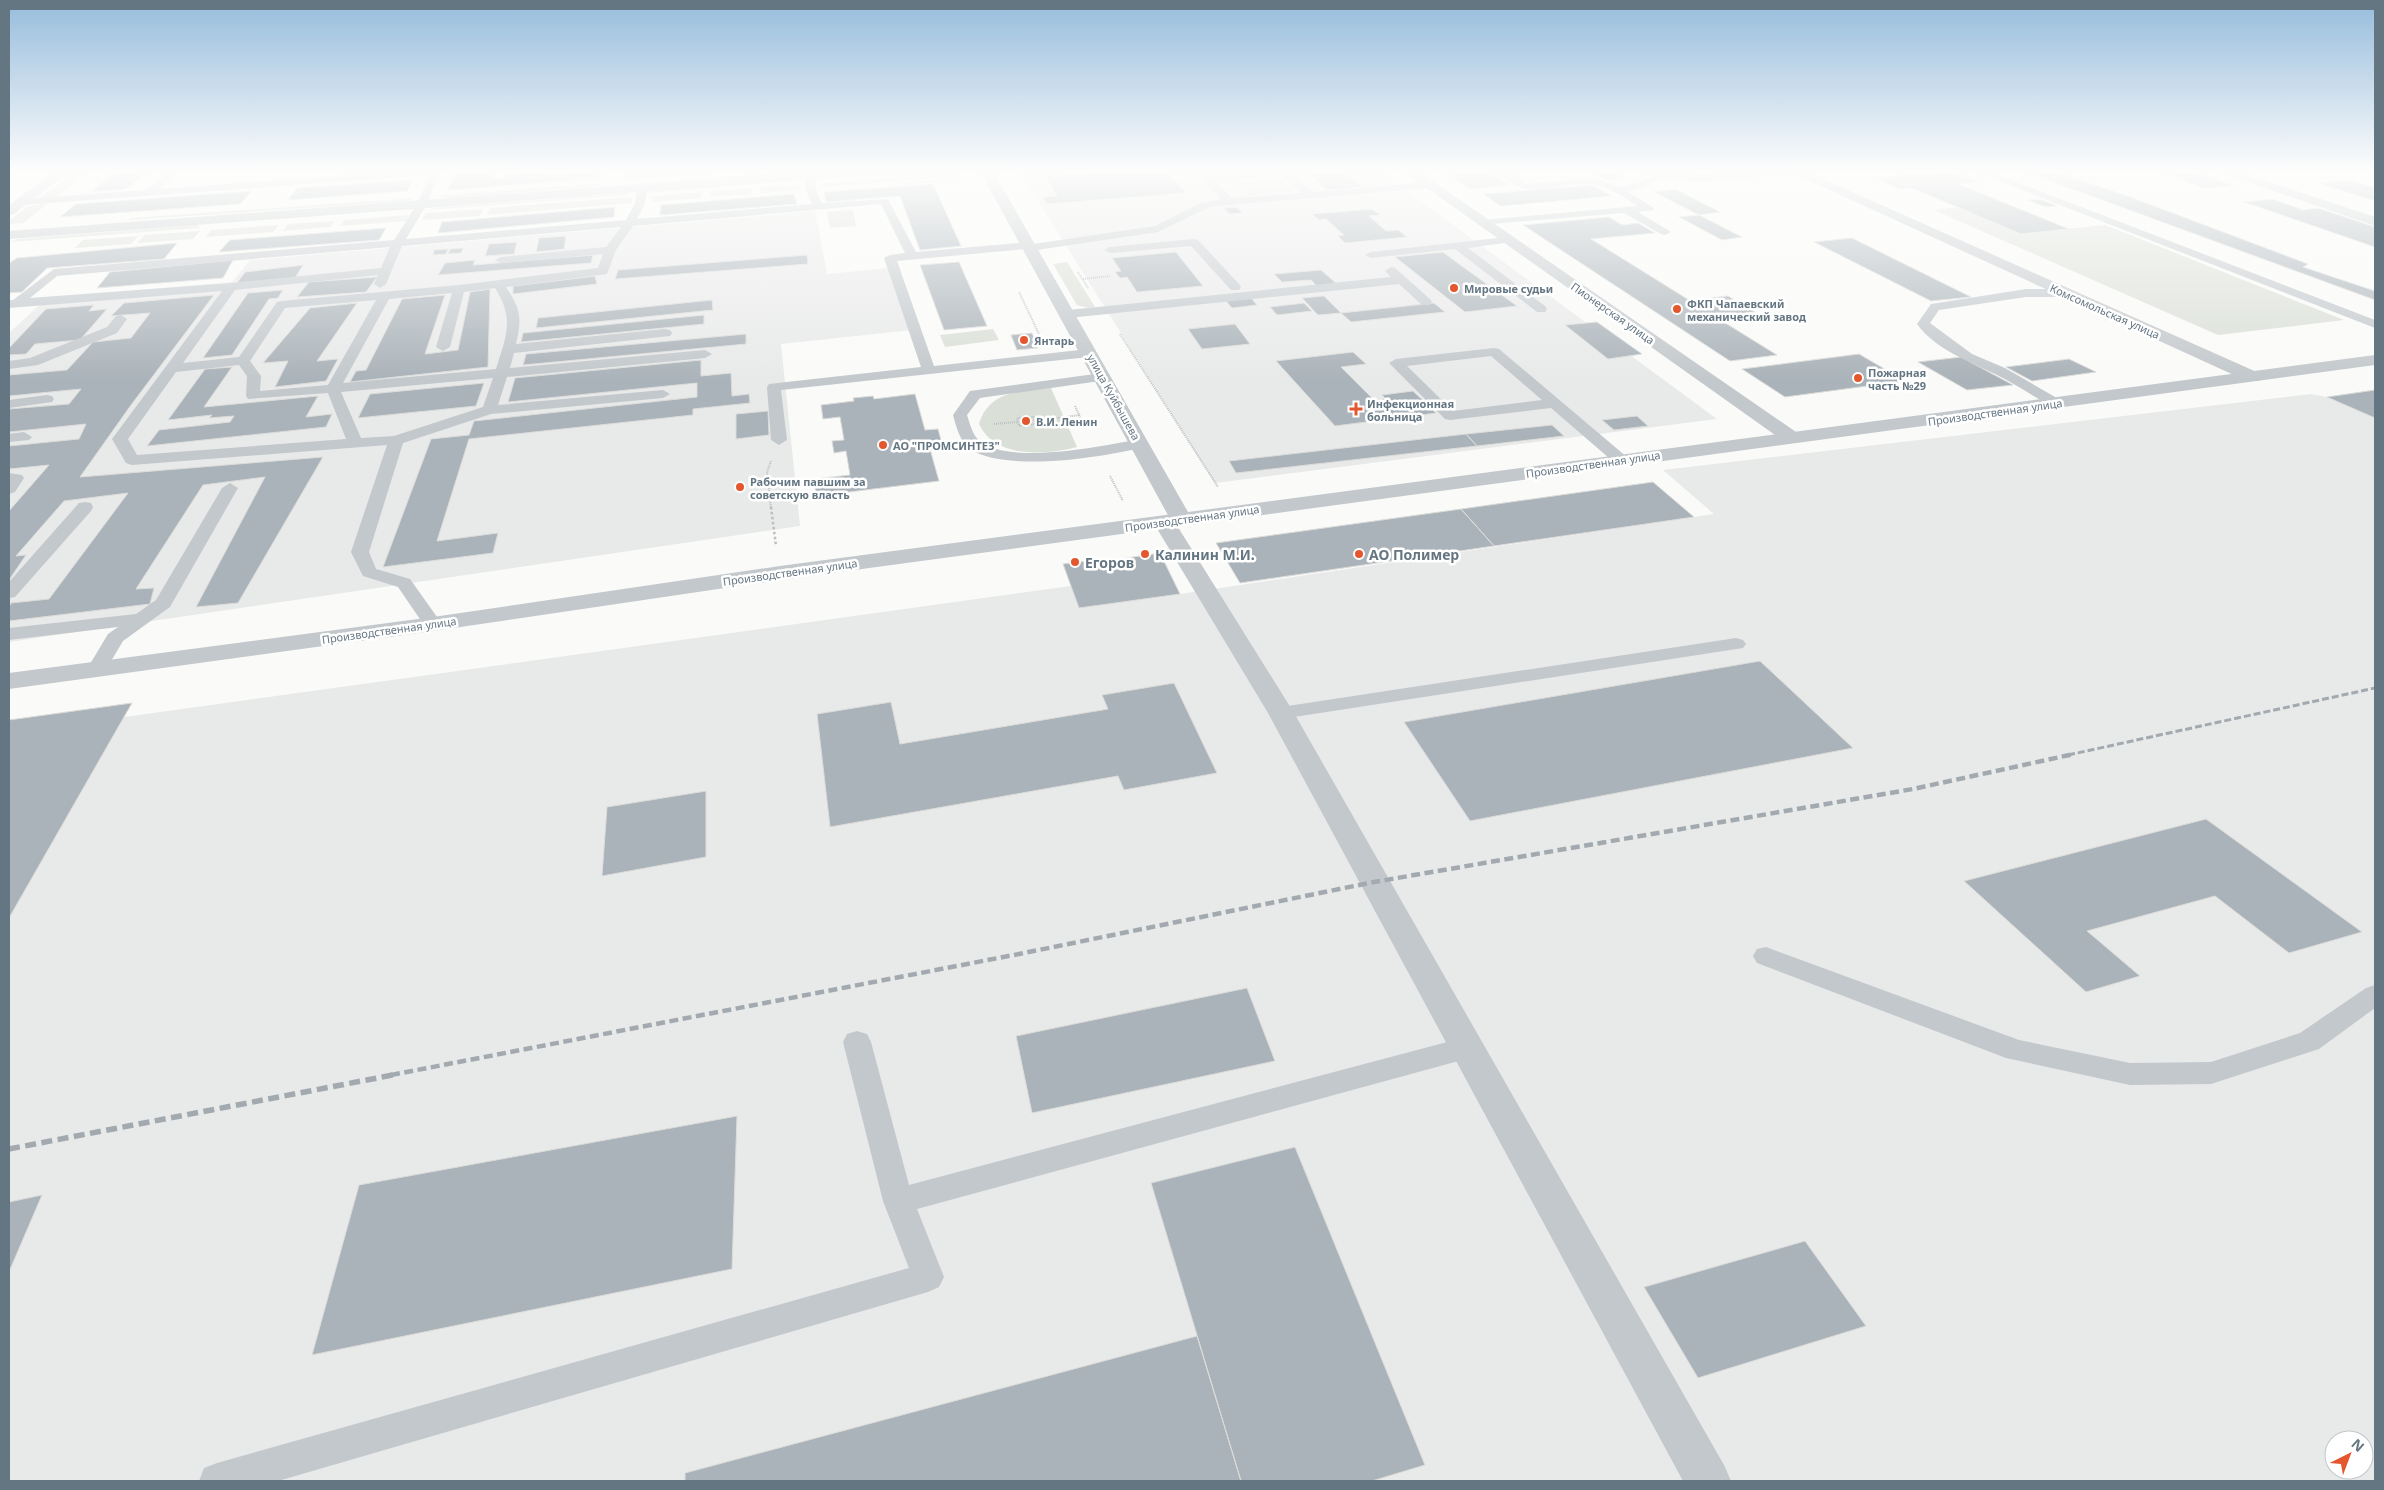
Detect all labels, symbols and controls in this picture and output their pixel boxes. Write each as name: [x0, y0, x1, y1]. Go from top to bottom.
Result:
street label: Пионерская улица: [1568, 279, 1658, 347]
street label: Комсомольская улица: [2048, 280, 2162, 342]
place label: Мировые судьи: [1464, 281, 1553, 296]
marker: Мировые судьи: [1448, 282, 1460, 294]
place label: ФКП Чапаевский механический завод: [1687, 296, 1806, 324]
marker: ФКП Чапаевский механический завод: [1671, 303, 1683, 315]
place label: Янтарь: [1034, 333, 1075, 348]
marker: Янтарь: [1018, 334, 1030, 346]
street label: улица Куйбышева: [1084, 351, 1144, 443]
place label: Пожарная часть №29: [1868, 365, 1926, 393]
marker: Пожарная часть №29: [1852, 372, 1864, 384]
street label: Производственная улица: [1927, 395, 2063, 429]
place label: Инфекционная больница: [1367, 396, 1454, 424]
marker: Инфекционная больница: [1349, 402, 1363, 416]
place label: В.И. Ленин: [1036, 414, 1097, 429]
marker: В.И. Ленин: [1020, 415, 1032, 427]
place label: АО "ПРОМСИНТЕЗ": [893, 438, 1000, 453]
marker: АО "ПРОМСИНТЕЗ": [877, 439, 889, 451]
street label: Производственная улица: [1525, 447, 1661, 481]
place label: Рабочим павшим за советскую власть: [750, 474, 866, 502]
marker: Рабочим павшим за советскую власть: [734, 481, 746, 493]
street label: Производственная улица: [1124, 501, 1260, 535]
place label: Калинин М.И.: [1155, 545, 1255, 564]
place label: АО Полимер: [1369, 545, 1459, 564]
marker: Калинин М.И.: [1139, 548, 1151, 560]
marker: АО Полимер: [1353, 548, 1365, 560]
place label: Егоров: [1085, 553, 1134, 572]
street label: Производственная улица: [722, 555, 858, 589]
marker: Егоров: [1069, 556, 1081, 568]
street label: Производственная улица: [321, 613, 457, 647]
north arrow: [2324, 1430, 2374, 1480]
text: N: [2347, 1434, 2369, 1456]

